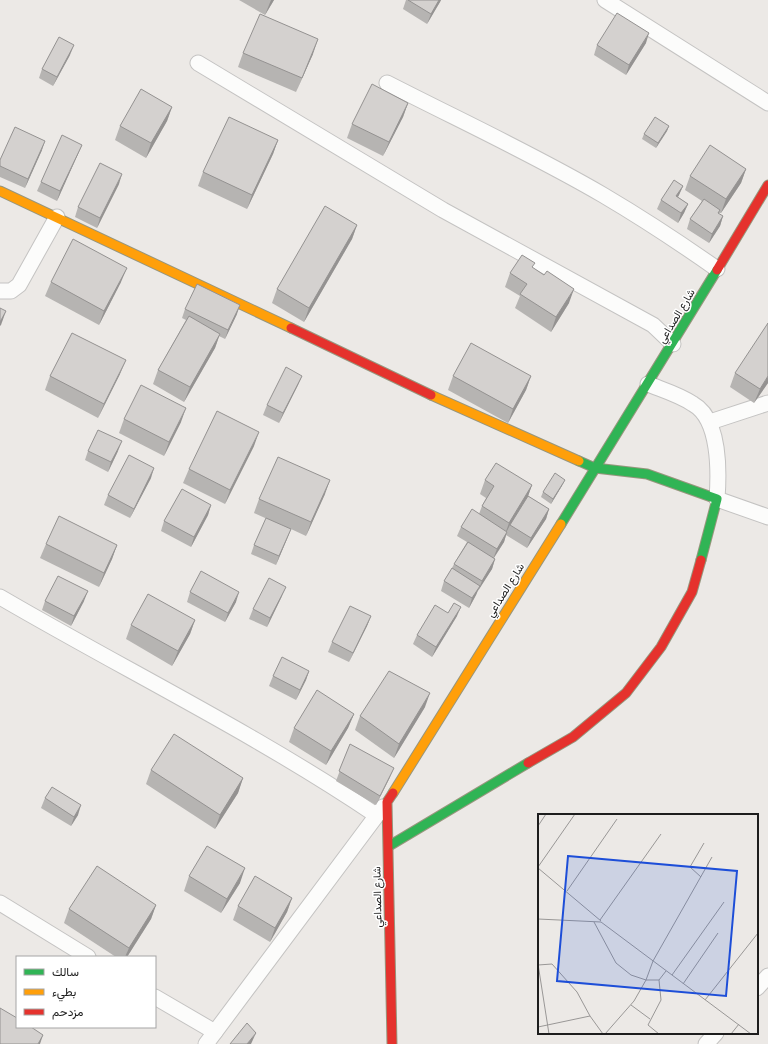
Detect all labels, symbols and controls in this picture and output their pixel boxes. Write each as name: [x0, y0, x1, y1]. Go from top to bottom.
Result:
street label: شارع الصداعي: [655, 286, 700, 347]
street label: شارع الصداعي: [484, 561, 530, 621]
inset map: [538, 814, 758, 1034]
street label: شارع الصداعي: [370, 866, 388, 928]
legend: [16, 956, 156, 1028]
text: سالك: [52, 965, 79, 978]
text: بطيء: [52, 985, 76, 1002]
text: مزدحم: [52, 1005, 83, 1020]

